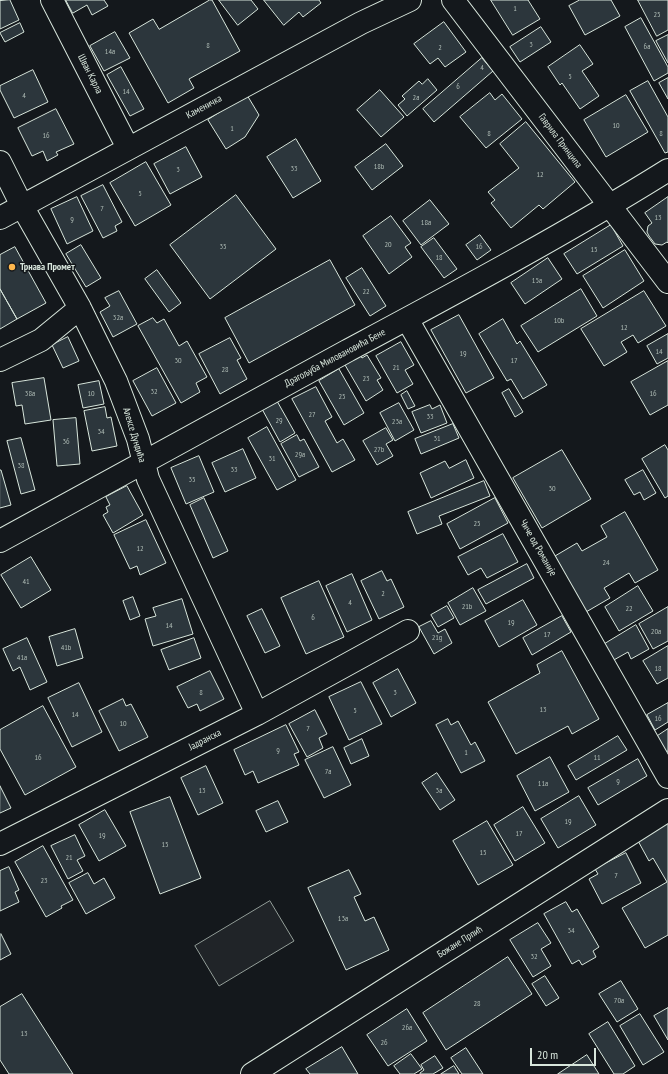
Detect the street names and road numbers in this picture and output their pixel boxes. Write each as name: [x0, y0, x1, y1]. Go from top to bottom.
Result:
street label: Шван Карла: [75, 52, 105, 96]
street label: Каменичка: [184, 93, 224, 121]
street label: Гаврила Принципа: [536, 111, 584, 171]
street label: Драгољуба Миловановића Бене: [282, 326, 388, 390]
street label: Алексе Дундића: [120, 406, 148, 464]
street label: Чиче од Романије: [517, 518, 559, 578]
street label: Јадранска: [187, 727, 223, 753]
street label: Божане Прпић: [435, 923, 485, 961]

